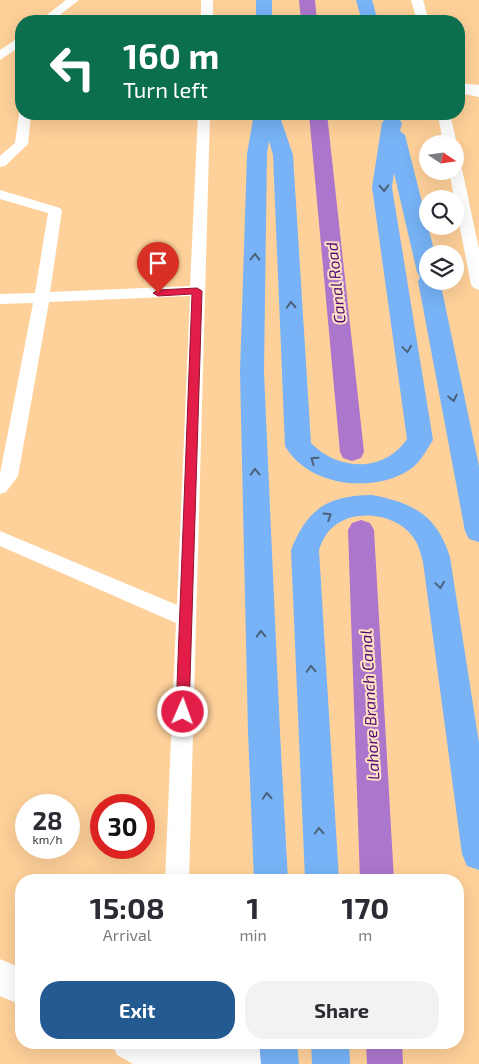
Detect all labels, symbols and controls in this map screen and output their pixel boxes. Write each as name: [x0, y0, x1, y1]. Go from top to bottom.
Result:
text: 160 m: [123, 34, 219, 76]
icon: left: [40, 35, 105, 100]
text: Turn left: [123, 76, 208, 102]
north arrow: [419, 135, 464, 180]
map controls: [419, 135, 464, 290]
one-way arrow: [378, 185, 389, 193]
button: search: [419, 190, 464, 235]
water label: Canal Road: [321, 241, 349, 325]
pin: [137, 242, 179, 293]
button: layers: [419, 245, 464, 290]
icon: arrive: [144, 249, 172, 277]
one-way arrow: [249, 252, 260, 260]
one-way arrow: [285, 301, 296, 309]
one-way arrow: [401, 345, 411, 353]
one-way arrow: [448, 393, 458, 402]
one-way arrow: [310, 457, 320, 466]
one-way arrow: [250, 467, 261, 475]
one-way arrow: [323, 512, 332, 522]
one-way arrow: [435, 580, 445, 589]
water label: Lahore Branch Canal: [356, 629, 382, 781]
one-way arrow: [255, 630, 266, 638]
one-way arrow: [305, 665, 316, 673]
position arrow: [156, 685, 208, 737]
one-way arrow: [261, 792, 272, 800]
speed limit sign: 30: [90, 794, 155, 859]
text: 28: [32, 805, 63, 835]
one-way arrow: [314, 827, 325, 835]
text: km/h: [33, 832, 62, 846]
text: 15:08: [90, 889, 165, 925]
text: 1: [247, 889, 260, 925]
text: 170: [341, 889, 389, 925]
text: Arrival: [103, 925, 152, 944]
text: min: [239, 925, 267, 944]
text: m: [358, 925, 372, 944]
button: Exit: [40, 981, 235, 1039]
button: Share: [245, 981, 439, 1039]

